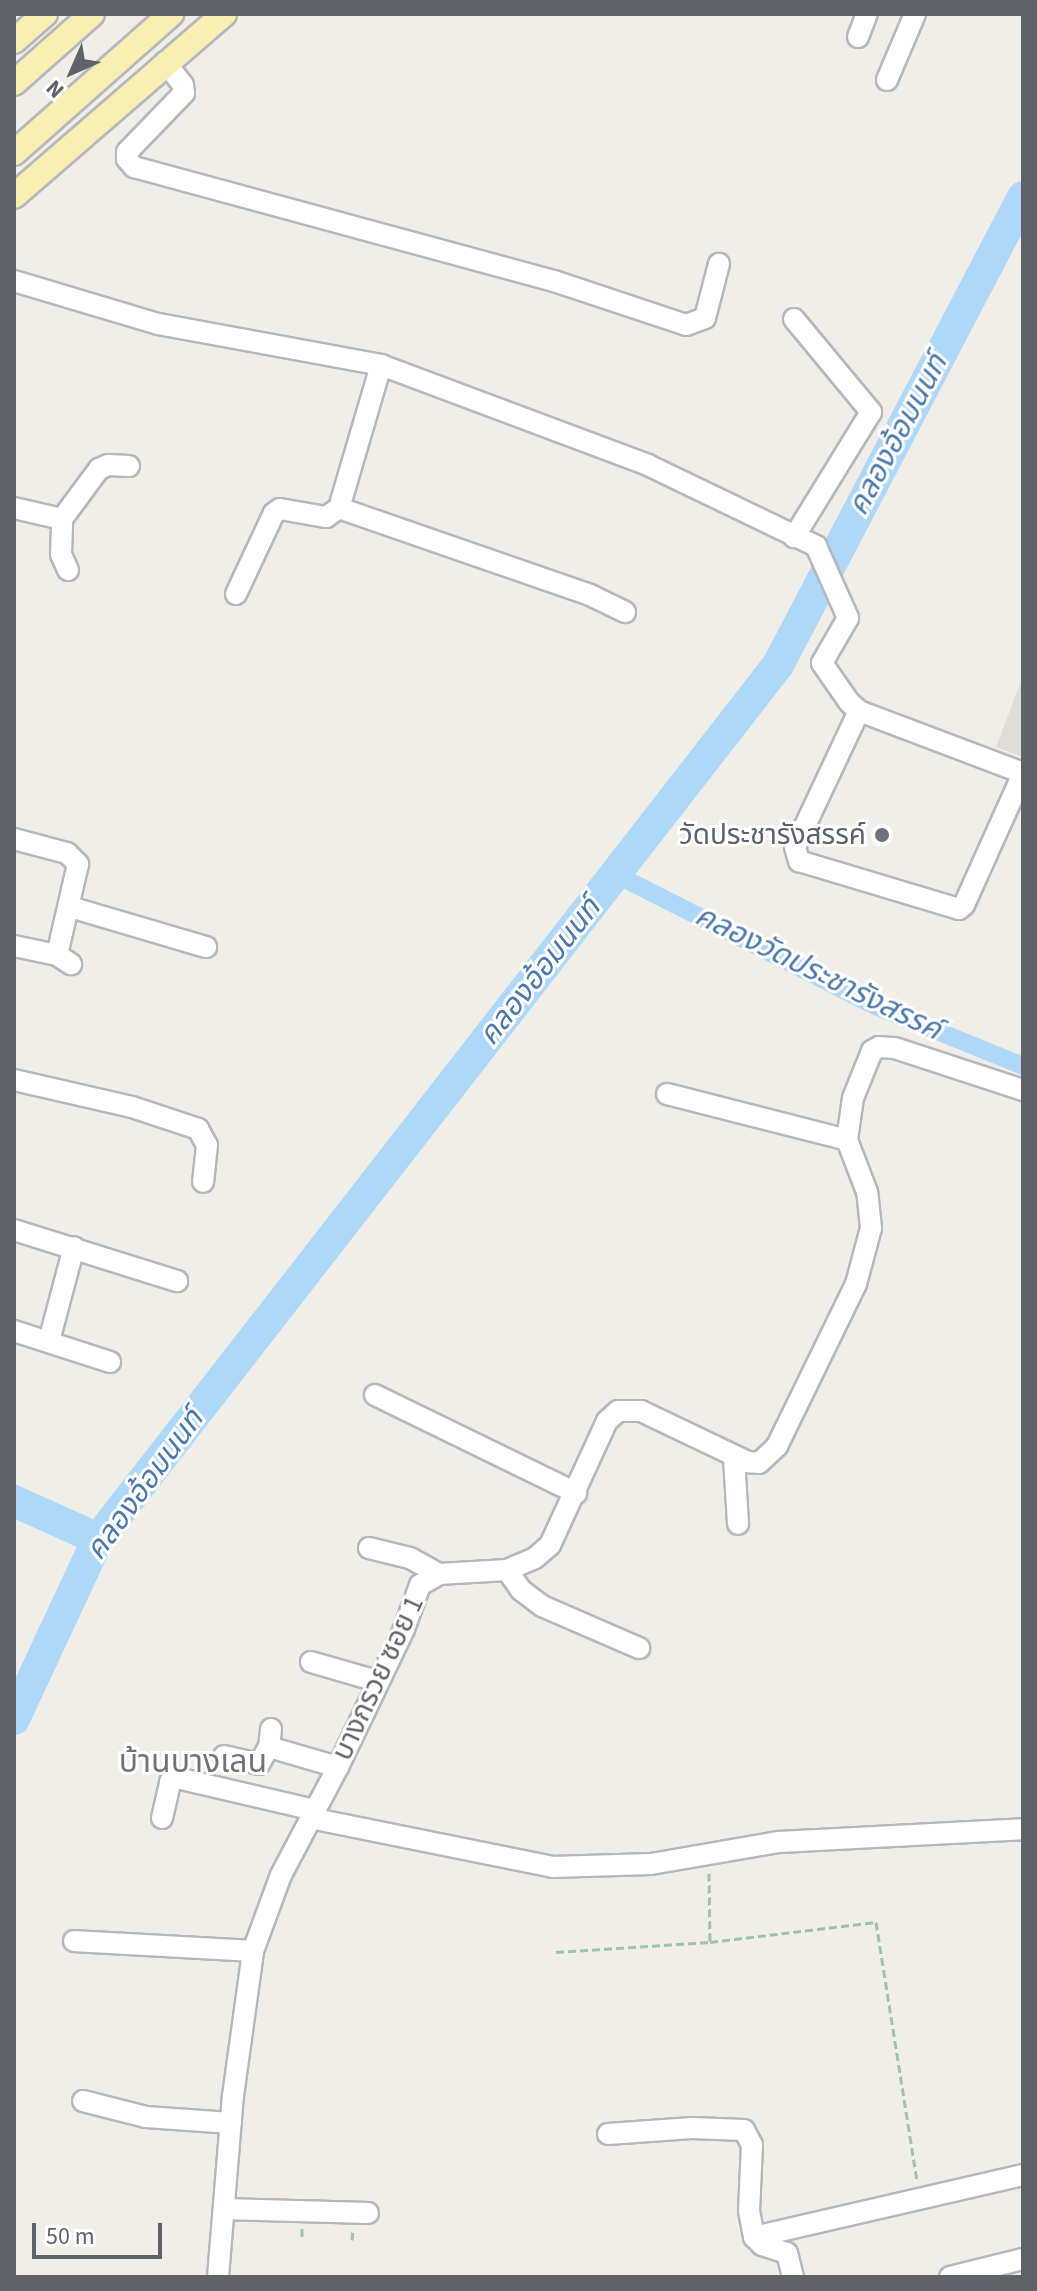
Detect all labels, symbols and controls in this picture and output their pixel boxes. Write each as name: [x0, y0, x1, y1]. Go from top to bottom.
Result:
north arrow: [32, 32, 112, 112]
text: N: [39, 72, 72, 105]
water label: คลองอ้อมนนท์: [841, 349, 955, 521]
place label: วัดประชารังสรรค์: [679, 818, 866, 852]
marker: วัดประชารังสรรค์: [873, 826, 891, 844]
water label: คลองอ้อมนนท์: [471, 891, 609, 1053]
water label: คลองวัดประชารังสรรค์: [689, 898, 947, 1048]
water label: คลองอ้อมนนท์: [78, 1403, 212, 1567]
street label: บางกรวย ซอย 1: [325, 1590, 431, 1766]
district label: บ้านบางเลน: [119, 1743, 267, 1781]
scale bar: [36, 2207, 166, 2257]
text: 50 m: [46, 2219, 95, 2254]

